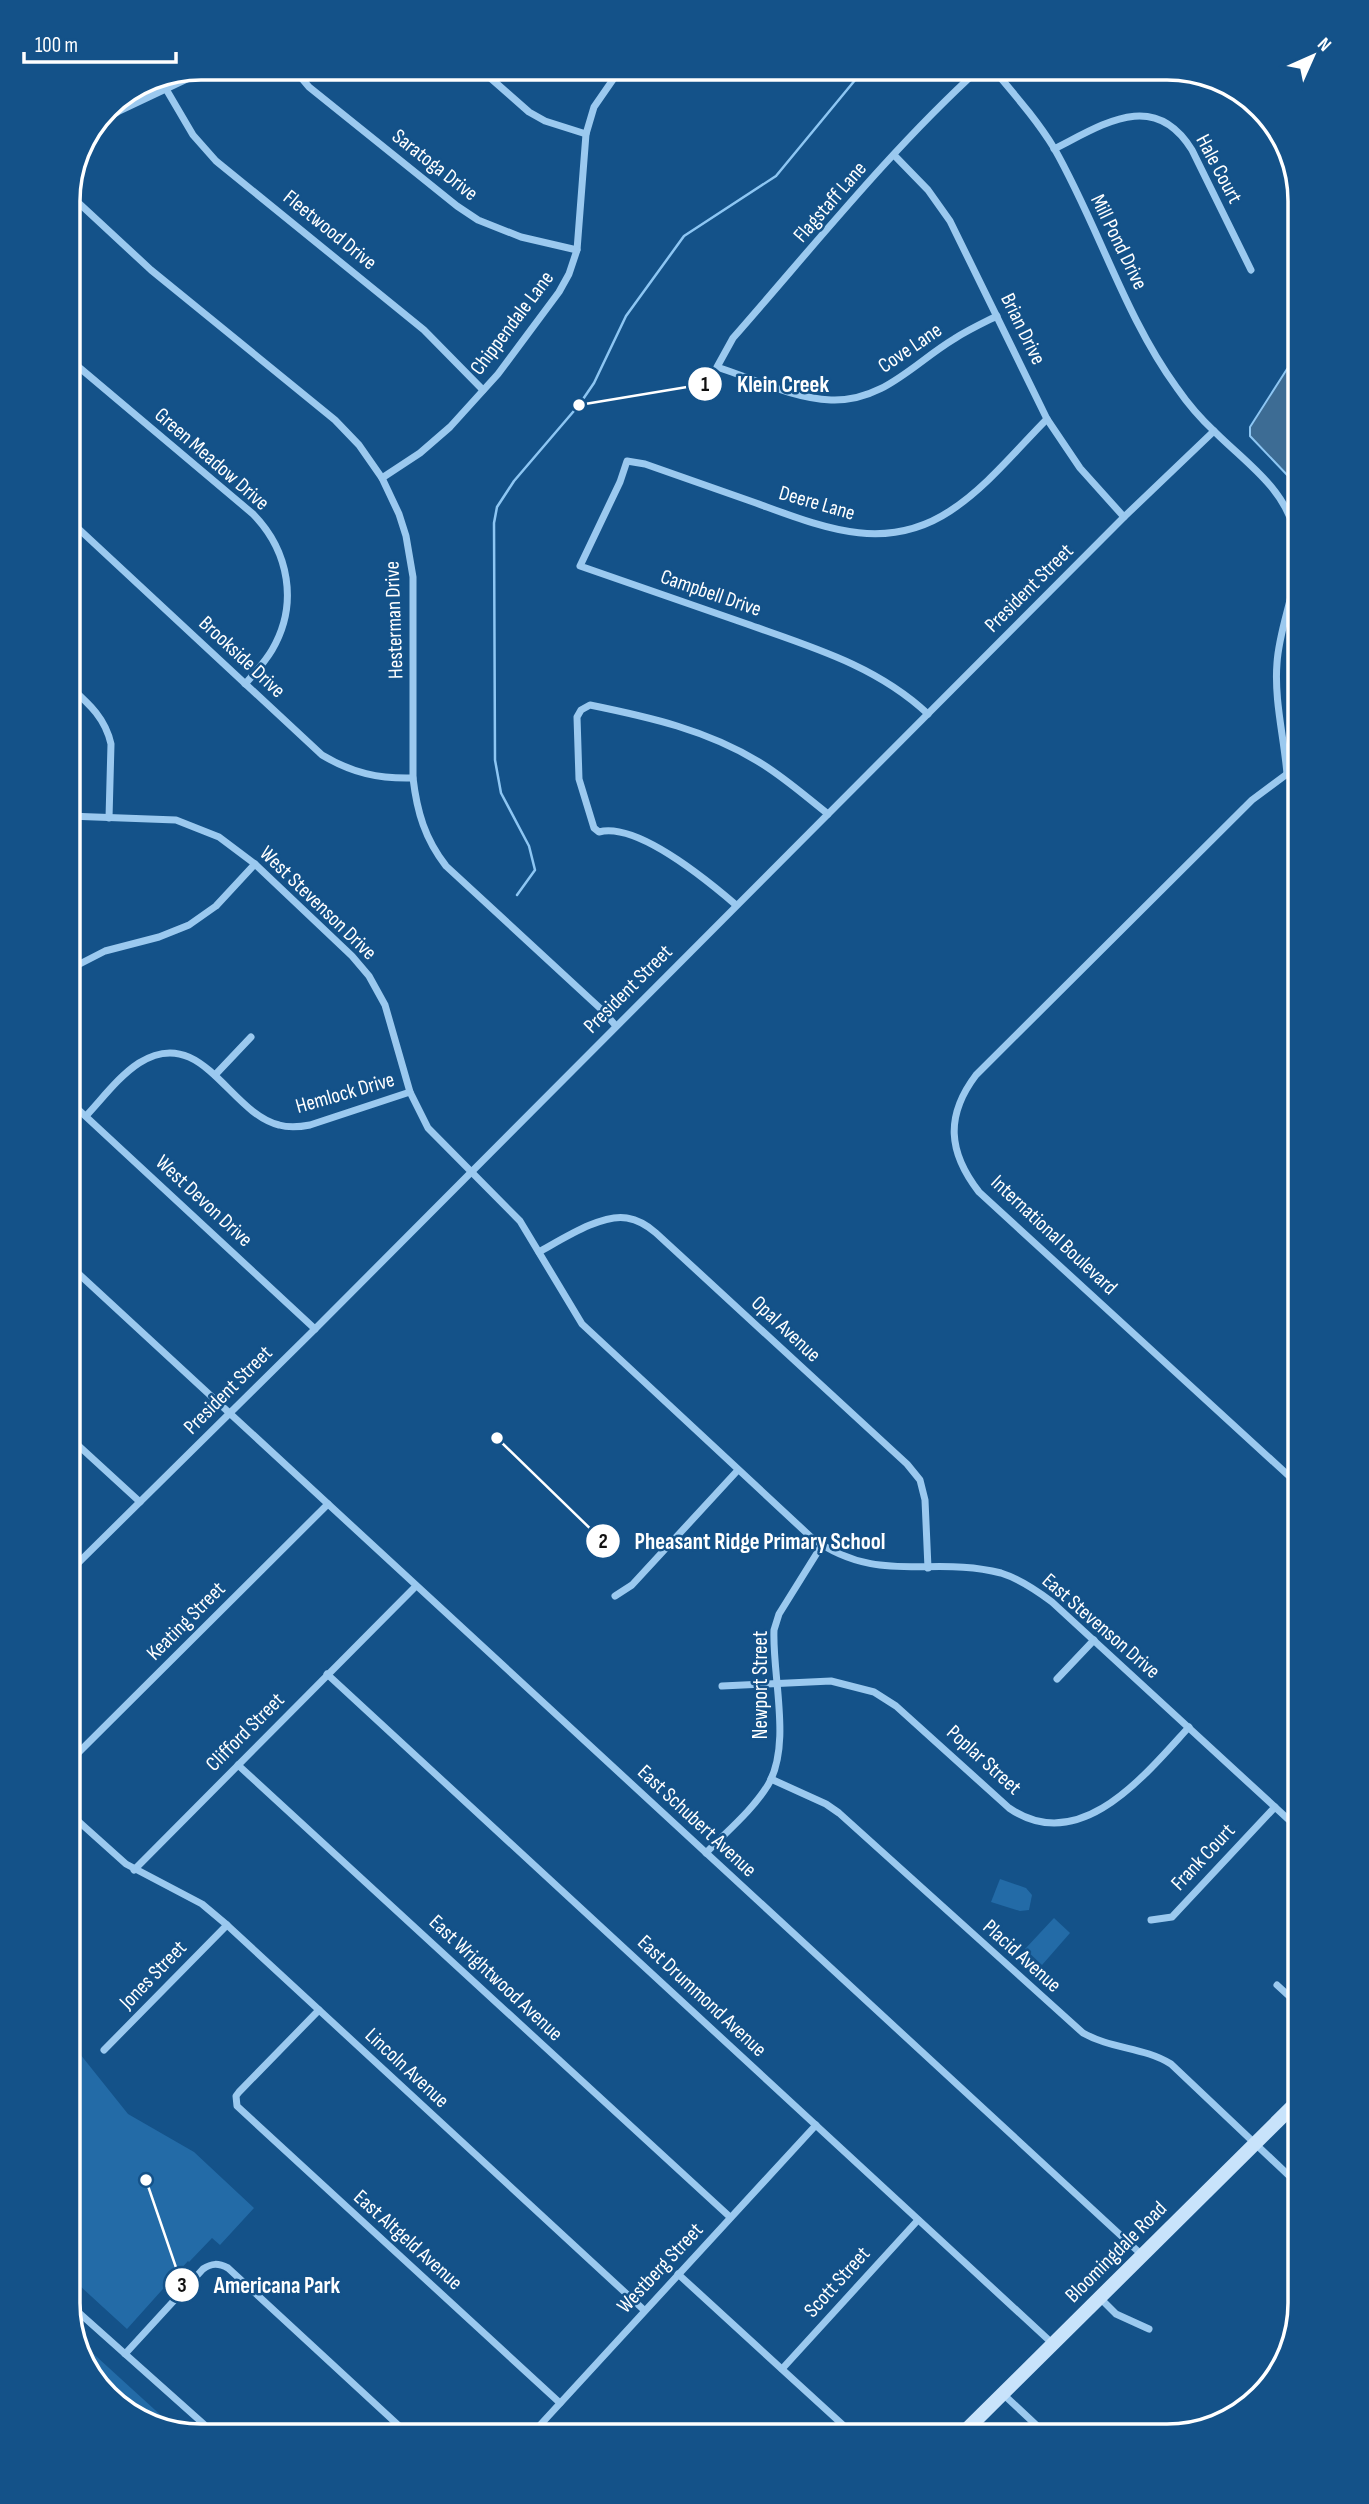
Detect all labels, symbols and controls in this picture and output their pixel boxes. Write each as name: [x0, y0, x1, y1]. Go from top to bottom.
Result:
scale bar: [24, 21, 177, 65]
north arrow: [1278, 21, 1348, 91]
text: 100 m: [35, 33, 78, 58]
text: N: [1312, 33, 1336, 57]
street label: Saratoga Drive: [387, 124, 483, 206]
street label: Hale Court: [1190, 130, 1248, 208]
street label: Flagstaff Lane: [788, 156, 872, 248]
street label: Fleetwood Drive: [278, 185, 382, 275]
street label: Mill Pond Drive: [1085, 190, 1153, 294]
street label: Chippendale Lane: [465, 266, 559, 380]
street label: Brian Drive: [995, 289, 1051, 369]
street label: Cove Lane: [873, 318, 947, 378]
callout: Klein Creek: [688, 362, 843, 406]
text: Klein Creek: [737, 371, 829, 399]
text: 1: [701, 372, 709, 397]
street label: Green Meadow Drive: [150, 402, 274, 516]
street label: Deere Lane: [776, 480, 858, 526]
street label: President Street: [980, 539, 1078, 637]
street label: Hesterman Drive: [379, 561, 409, 679]
street label: Campbell Drive: [657, 564, 765, 622]
street label: Brookside Drive: [194, 611, 290, 703]
street label: West Stevenson Drive: [254, 841, 382, 965]
street label: President Street: [579, 940, 677, 1038]
street label: Hemlock Drive: [293, 1067, 397, 1119]
street label: West Devon Drive: [150, 1150, 258, 1252]
street label: International Boulevard: [986, 1170, 1122, 1300]
street label: Opal Avenue: [746, 1291, 826, 1367]
street label: President Street: [179, 1341, 277, 1439]
callout: Pheasant Ridge Primary School: [586, 1519, 900, 1563]
text: Pheasant Ridge Primary School: [635, 1528, 885, 1556]
text: 2: [598, 1529, 608, 1554]
street label: East Stevenson Drive: [1037, 1568, 1165, 1684]
street label: Keating Street: [141, 1576, 231, 1666]
street label: Newport Street: [748, 1631, 773, 1739]
street label: Clifford Street: [201, 1688, 289, 1776]
street label: Poplar Street: [941, 1720, 1027, 1800]
street label: East Schubert Avenue: [632, 1760, 762, 1882]
street label: Frank Court: [1166, 1818, 1240, 1896]
street label: East Wrightwood Avenue: [424, 1910, 568, 2046]
street label: Placid Avenue: [978, 1914, 1066, 1998]
street label: East Drummond Avenue: [632, 1930, 772, 2062]
street label: Jones Street: [114, 1936, 192, 2015]
street label: Lincoln Avenue: [360, 2023, 454, 2113]
street label: East Altgeld Avenue: [349, 2185, 467, 2295]
street label: Bloomingdale Road: [1060, 2196, 1172, 2308]
street label: Westberg Street: [612, 2218, 708, 2318]
street label: Scott Street: [799, 2242, 875, 2322]
callout: Americana Park: [164, 2263, 354, 2307]
text: Americana Park: [213, 2272, 341, 2300]
text: 3: [177, 2273, 187, 2298]

